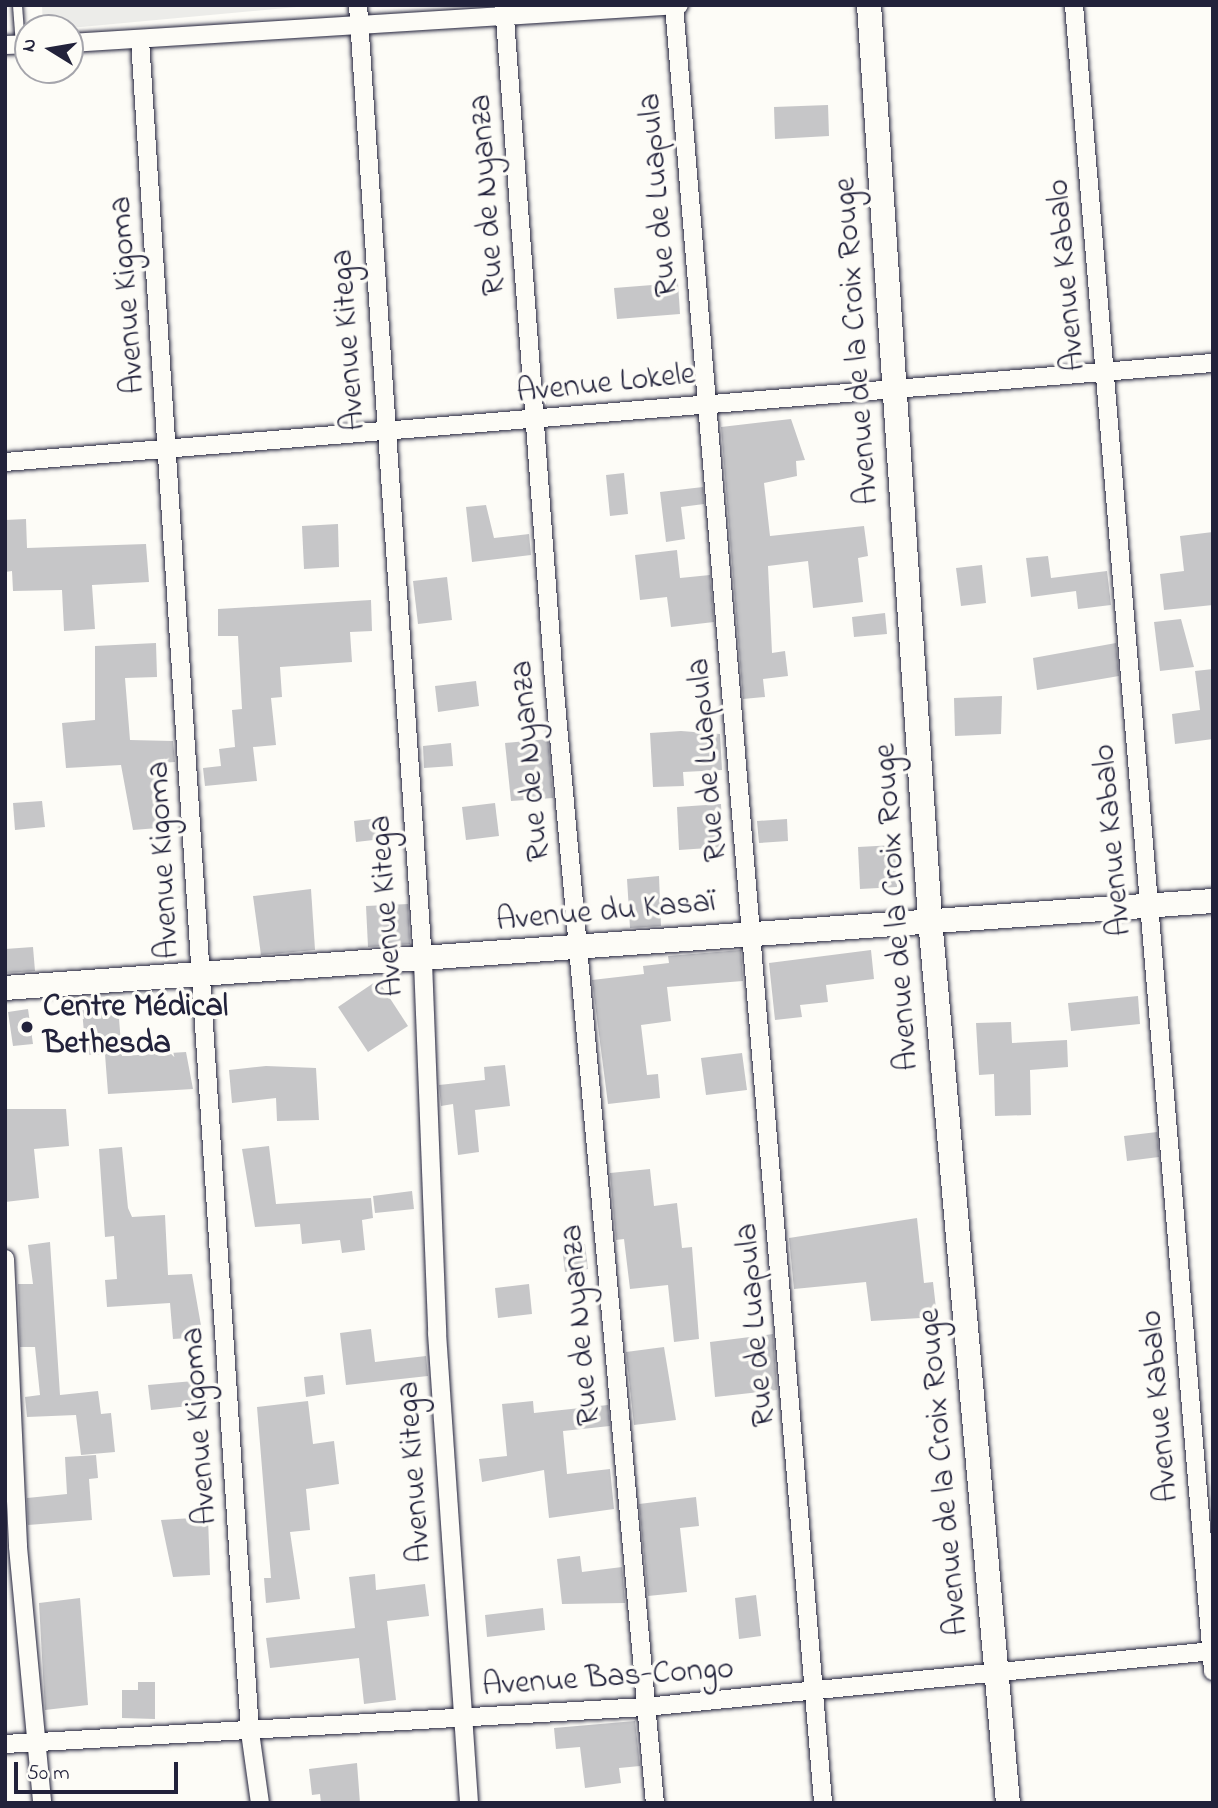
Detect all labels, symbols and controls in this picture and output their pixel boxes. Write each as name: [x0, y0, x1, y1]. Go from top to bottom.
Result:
north arrow: [14, 14, 84, 84]
text: N: [15, 36, 44, 54]
street label: Rue de Luapula: [632, 92, 688, 298]
street label: Rue de Nyanza: [463, 93, 515, 297]
street label: Avenue de la Croix Rouge: [827, 176, 889, 506]
street label: Avenue Kabalo: [1040, 177, 1096, 373]
street label: Avenue Kigoma: [103, 195, 155, 395]
street label: Avenue Kitega: [325, 248, 375, 432]
street label: Avenue Lokele: [515, 357, 697, 413]
street label: Rue de Luapula: [681, 657, 737, 863]
street label: Rue de Nyanza: [504, 659, 560, 863]
street label: Avenue de la Croix Rouge: [867, 742, 929, 1072]
street label: Avenue Kabalo: [1086, 742, 1142, 938]
street label: Avenue Kigoma: [141, 760, 189, 960]
street label: Avenue Kitega: [363, 814, 413, 998]
street label: Avenue du Kasaï: [495, 884, 717, 942]
place label: Centre Médical Bethesda: [43, 990, 228, 1065]
marker: Centre Médical Bethesda: [17, 1017, 37, 1037]
street label: Rue de Luapula: [729, 1222, 785, 1428]
street label: Rue de Nyanza: [554, 1223, 610, 1427]
street label: Avenue de la Croix Rouge: [912, 1307, 978, 1637]
street label: Avenue Kabalo: [1133, 1308, 1189, 1504]
street label: Avenue Kigoma: [175, 1326, 227, 1526]
street label: Avenue Kitega: [391, 1380, 441, 1564]
street label: Avenue Bas-Congo: [481, 1651, 735, 1707]
scale bar: [18, 1748, 182, 1792]
text: 50 m: [27, 1759, 70, 1789]

